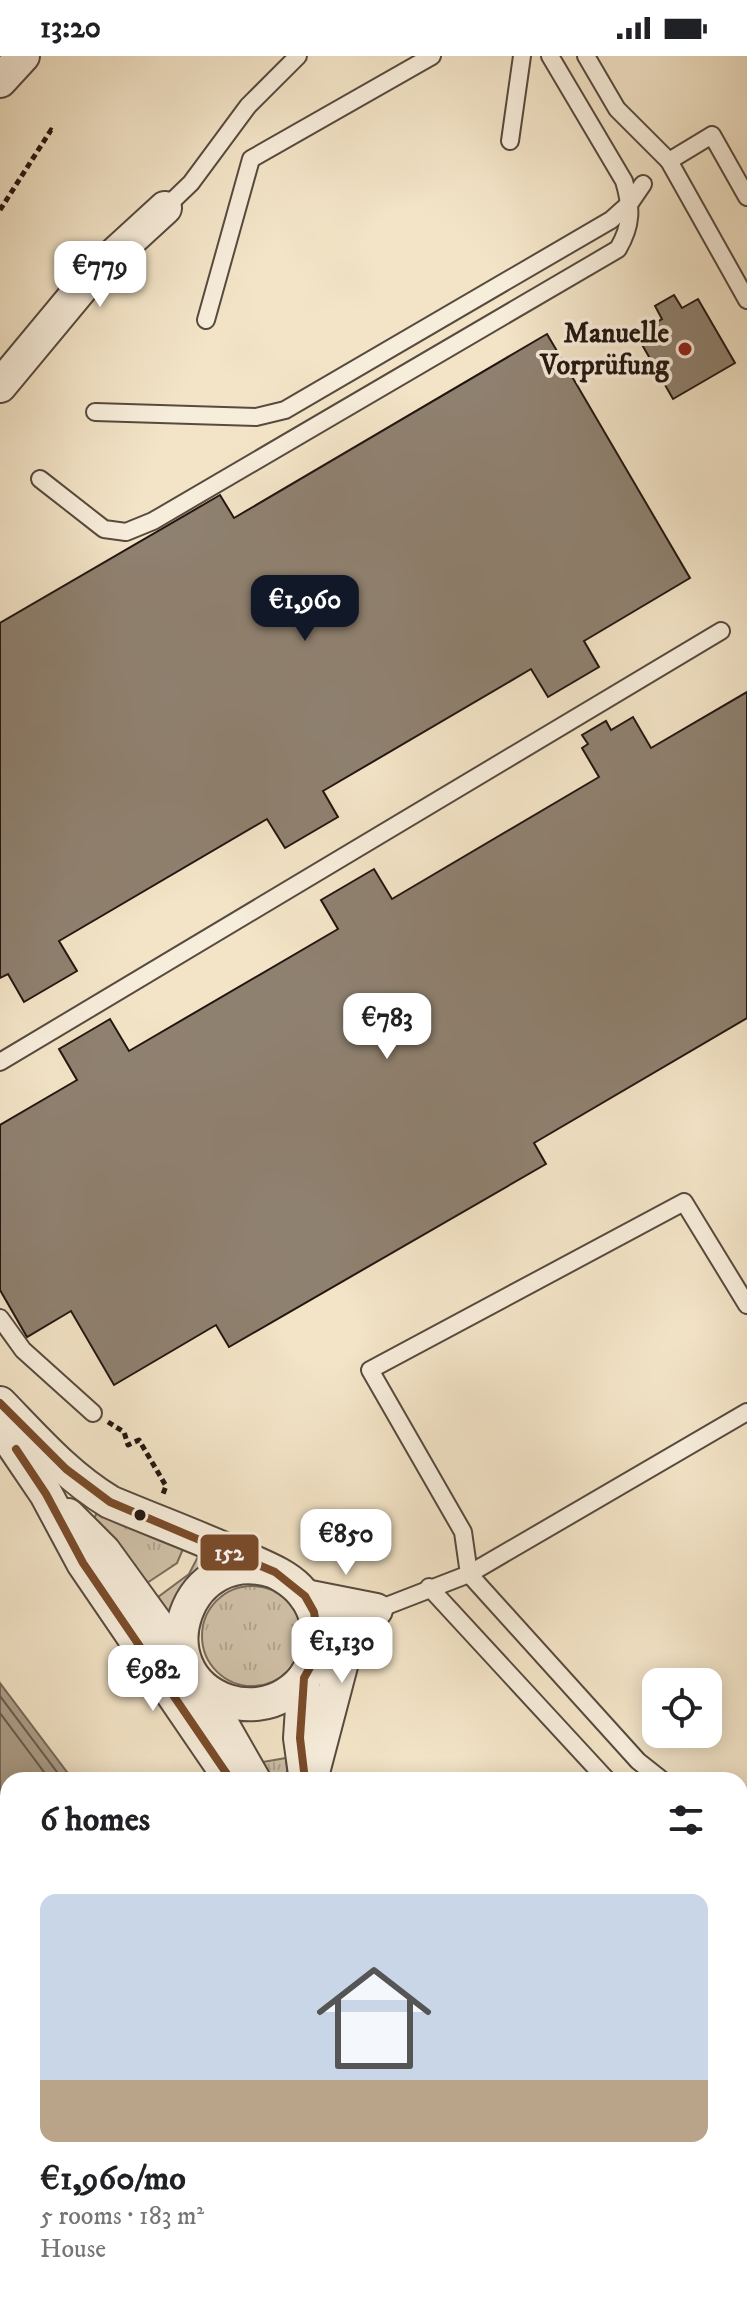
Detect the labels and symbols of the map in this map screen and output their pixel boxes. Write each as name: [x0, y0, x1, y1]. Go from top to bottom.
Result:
pin: €779: [53, 241, 147, 309]
place label: Manuelle Vorprüfung: [539, 316, 670, 383]
marker: Manuelle Vorprüfung: [676, 340, 694, 358]
pin: €1,960: [240, 575, 370, 643]
pin: €783: [340, 993, 434, 1061]
unlabelled marker: [132, 1507, 148, 1523]
pin: €850: [299, 1509, 393, 1577]
line badge: 152: [199, 1533, 260, 1572]
text: 152: [214, 1540, 245, 1567]
pin: €1,130: [277, 1617, 407, 1685]
pin: €982: [106, 1645, 200, 1713]

